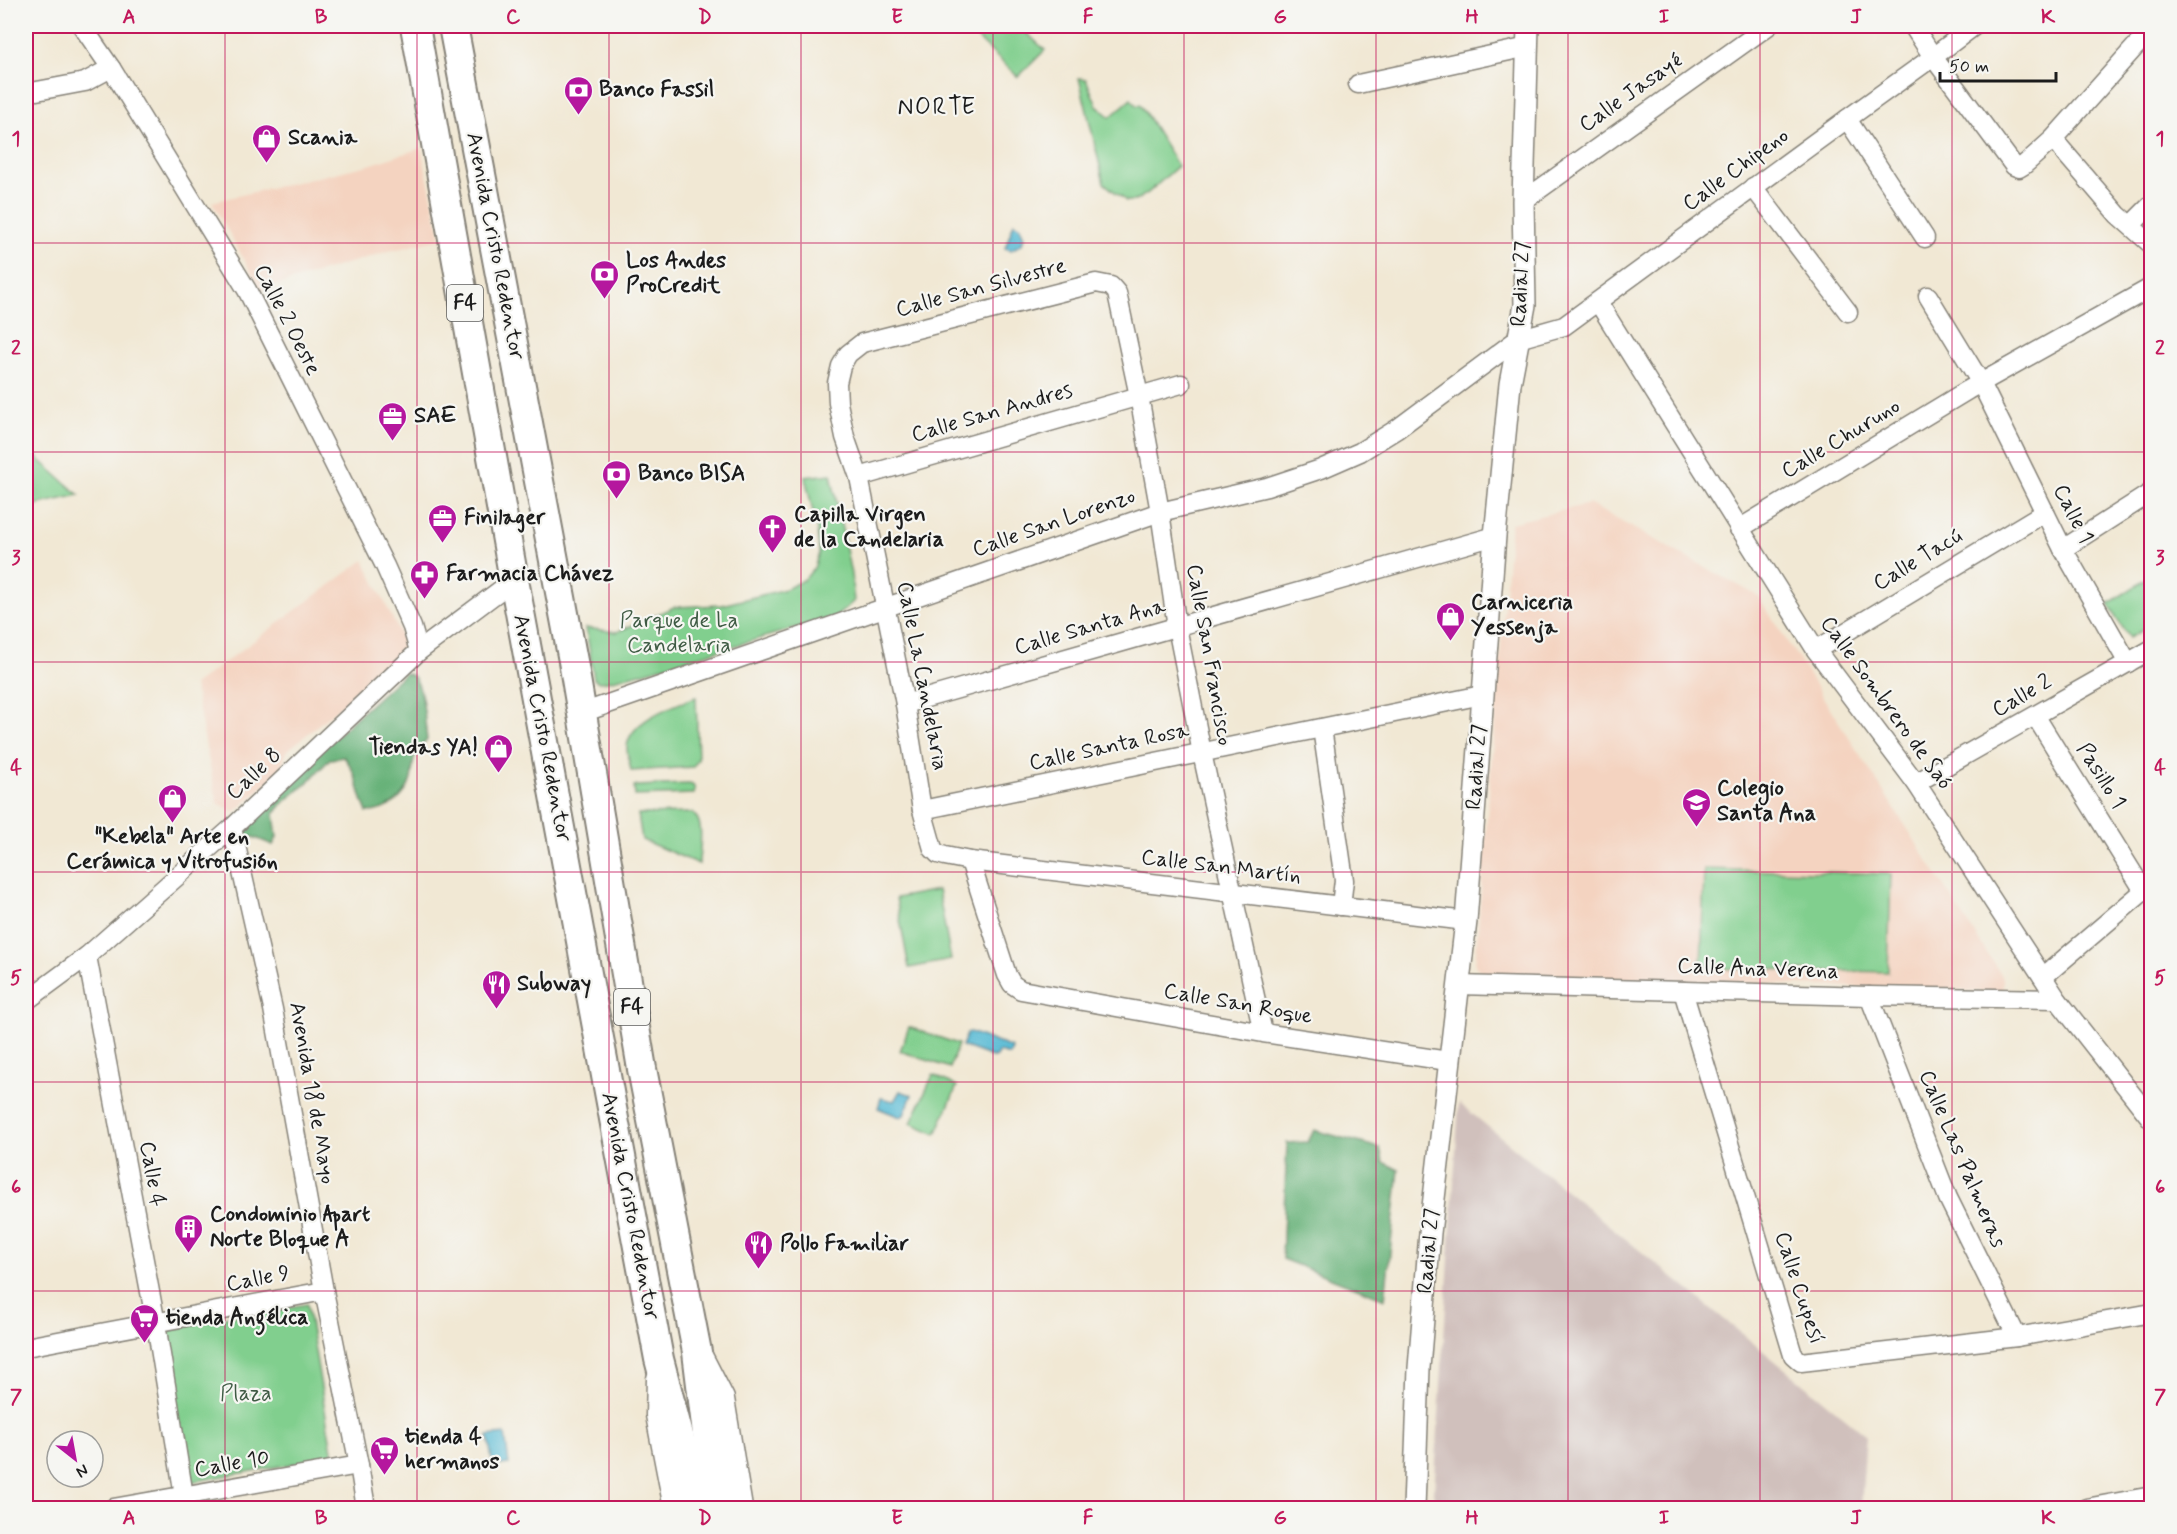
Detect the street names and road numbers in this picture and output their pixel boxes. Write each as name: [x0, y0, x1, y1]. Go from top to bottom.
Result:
street label: Calle Jasayé: [1574, 47, 1688, 139]
street label: Calle Chipeno: [1677, 122, 1795, 218]
street label: Avenida Cristo Redentor: [459, 130, 531, 363]
street label: Radial 27: [1505, 240, 1537, 328]
street label: Calle San Silvestre: [893, 252, 1069, 324]
street label: Calle 2 Oeste: [247, 260, 327, 380]
road number: F4: [447, 285, 483, 321]
street label: Calle San Andres: [908, 377, 1076, 449]
street label: Calle Churuno: [1776, 393, 1906, 485]
street label: Calle 1: [2046, 480, 2100, 548]
street label: Calle San Lorenzo: [969, 482, 1139, 564]
street label: Calle Tacú: [1868, 522, 1968, 598]
street label: Calle San Francisco: [1179, 562, 1239, 748]
street label: Calle La Candelaria: [890, 579, 954, 773]
street label: Calle Santa Ana: [1011, 592, 1170, 662]
street label: Calle Sombrero de Saó: [1814, 611, 1958, 795]
street label: Avenida Cristo Redentor: [506, 612, 578, 845]
street label: Calle 2: [1987, 668, 2057, 724]
street label: Calle Santa Rosa: [1027, 716, 1192, 778]
street label: Radial 27: [1460, 723, 1494, 811]
street label: Pasillo 1: [2070, 738, 2132, 814]
street label: Calle 8: [220, 741, 288, 807]
street label: Calle San Martín: [1139, 843, 1303, 891]
street label: Calle Ana Verena: [1677, 952, 1839, 986]
street label: Calle San Roque: [1161, 977, 1315, 1031]
road number: F4: [614, 989, 650, 1025]
street label: Avenida 18 de Mayo: [282, 1000, 342, 1186]
street label: Calle Las Palmeras: [1912, 1066, 2012, 1252]
street label: Avenida Cristo Redentor: [594, 1090, 666, 1323]
street label: Calle 4: [132, 1139, 172, 1209]
street label: Radial 27: [1411, 1207, 1447, 1295]
street label: Calle Cupesí: [1768, 1228, 1830, 1348]
street label: Calle 9: [224, 1259, 292, 1299]
street label: Calle 10: [192, 1444, 272, 1484]

